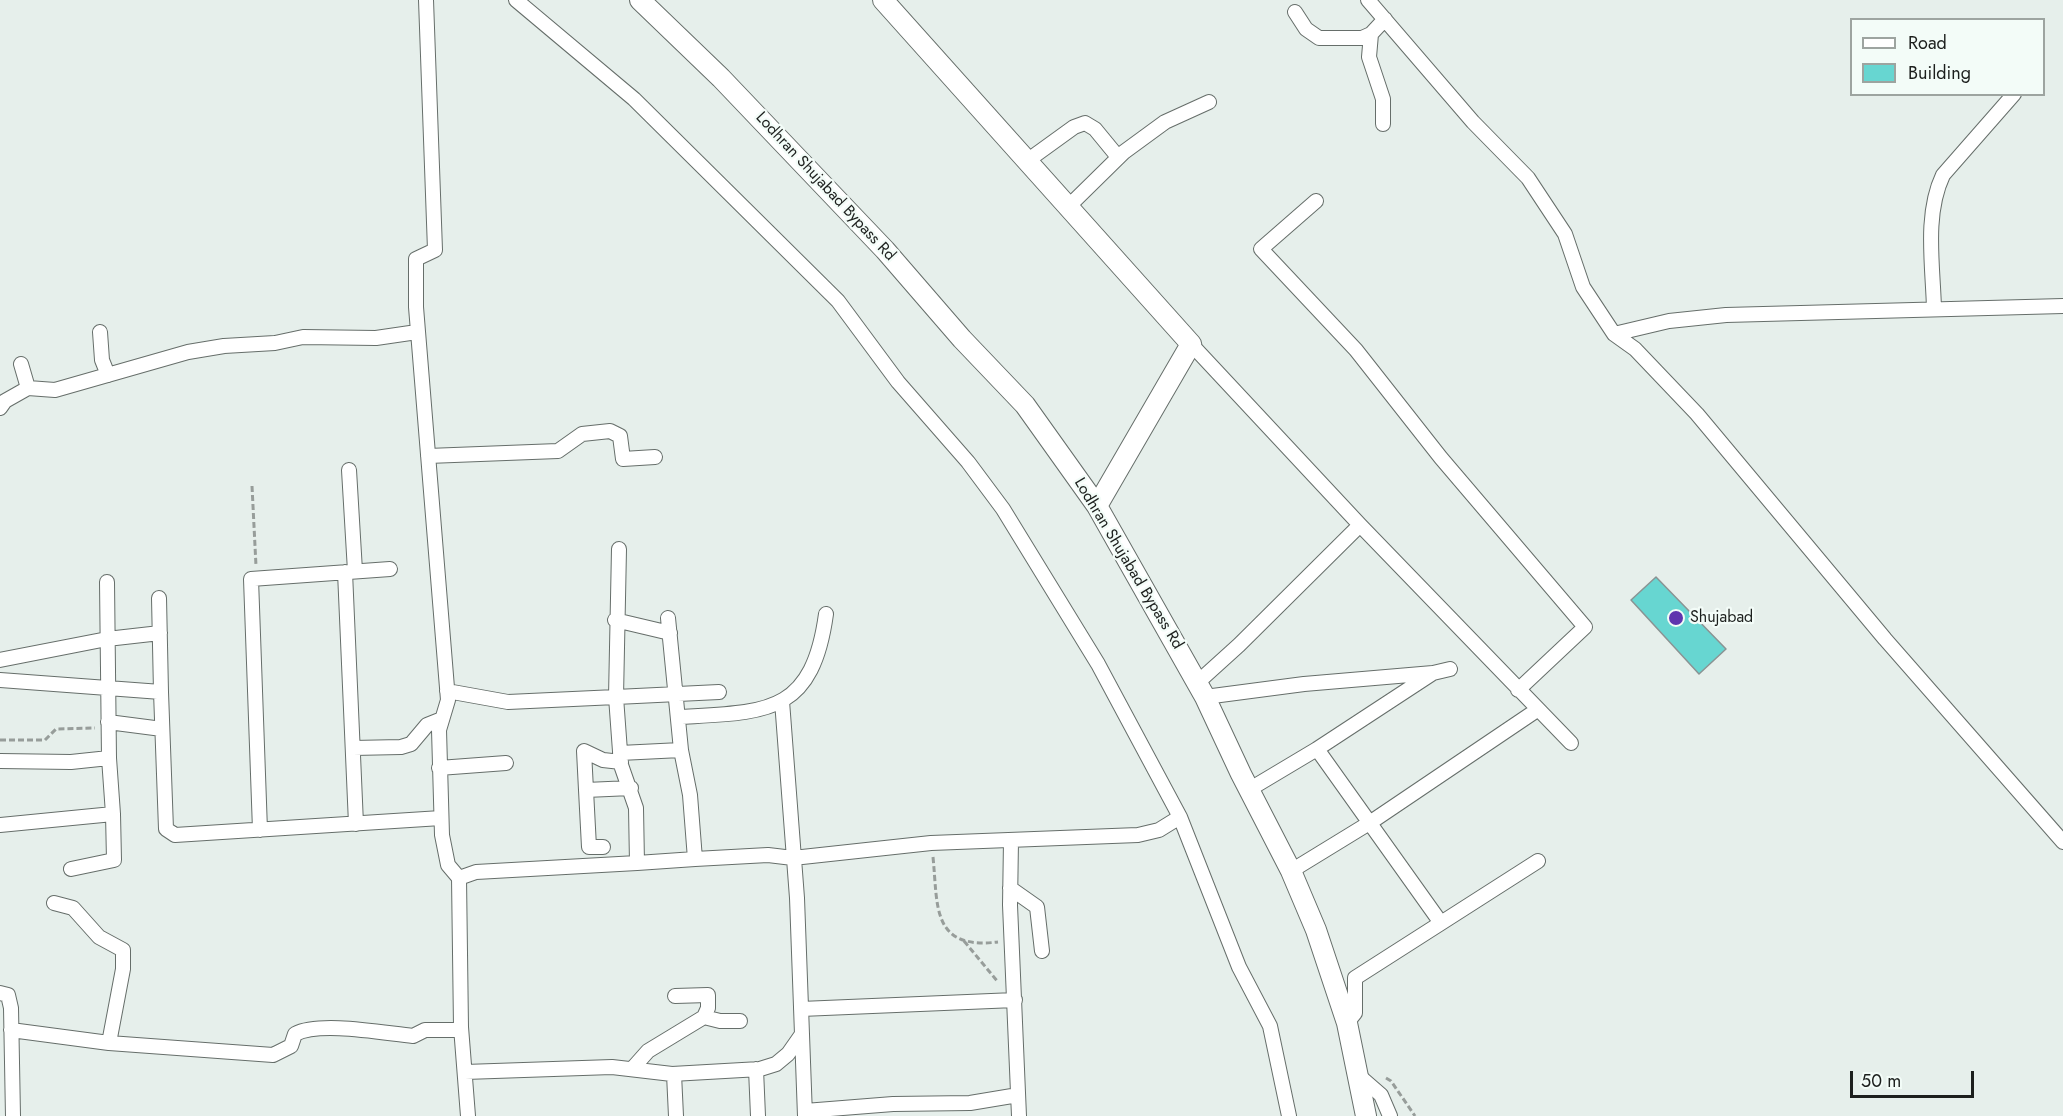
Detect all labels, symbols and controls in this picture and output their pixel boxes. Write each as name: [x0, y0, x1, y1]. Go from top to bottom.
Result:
legend: [1850, 18, 2045, 96]
text: Road: [1908, 30, 1947, 56]
text: Building: [1908, 60, 1971, 86]
street label: Lodhran Shujabad Bypass Rd: [751, 109, 899, 265]
street label: Lodhran Shujabad Bypass Rd: [1069, 475, 1187, 653]
place label: Shujabad: [1690, 608, 1753, 628]
marker: Shujabad: [1667, 609, 1685, 627]
scale bar: [1853, 1059, 1978, 1097]
text: 50 m: [1861, 1068, 1901, 1094]

